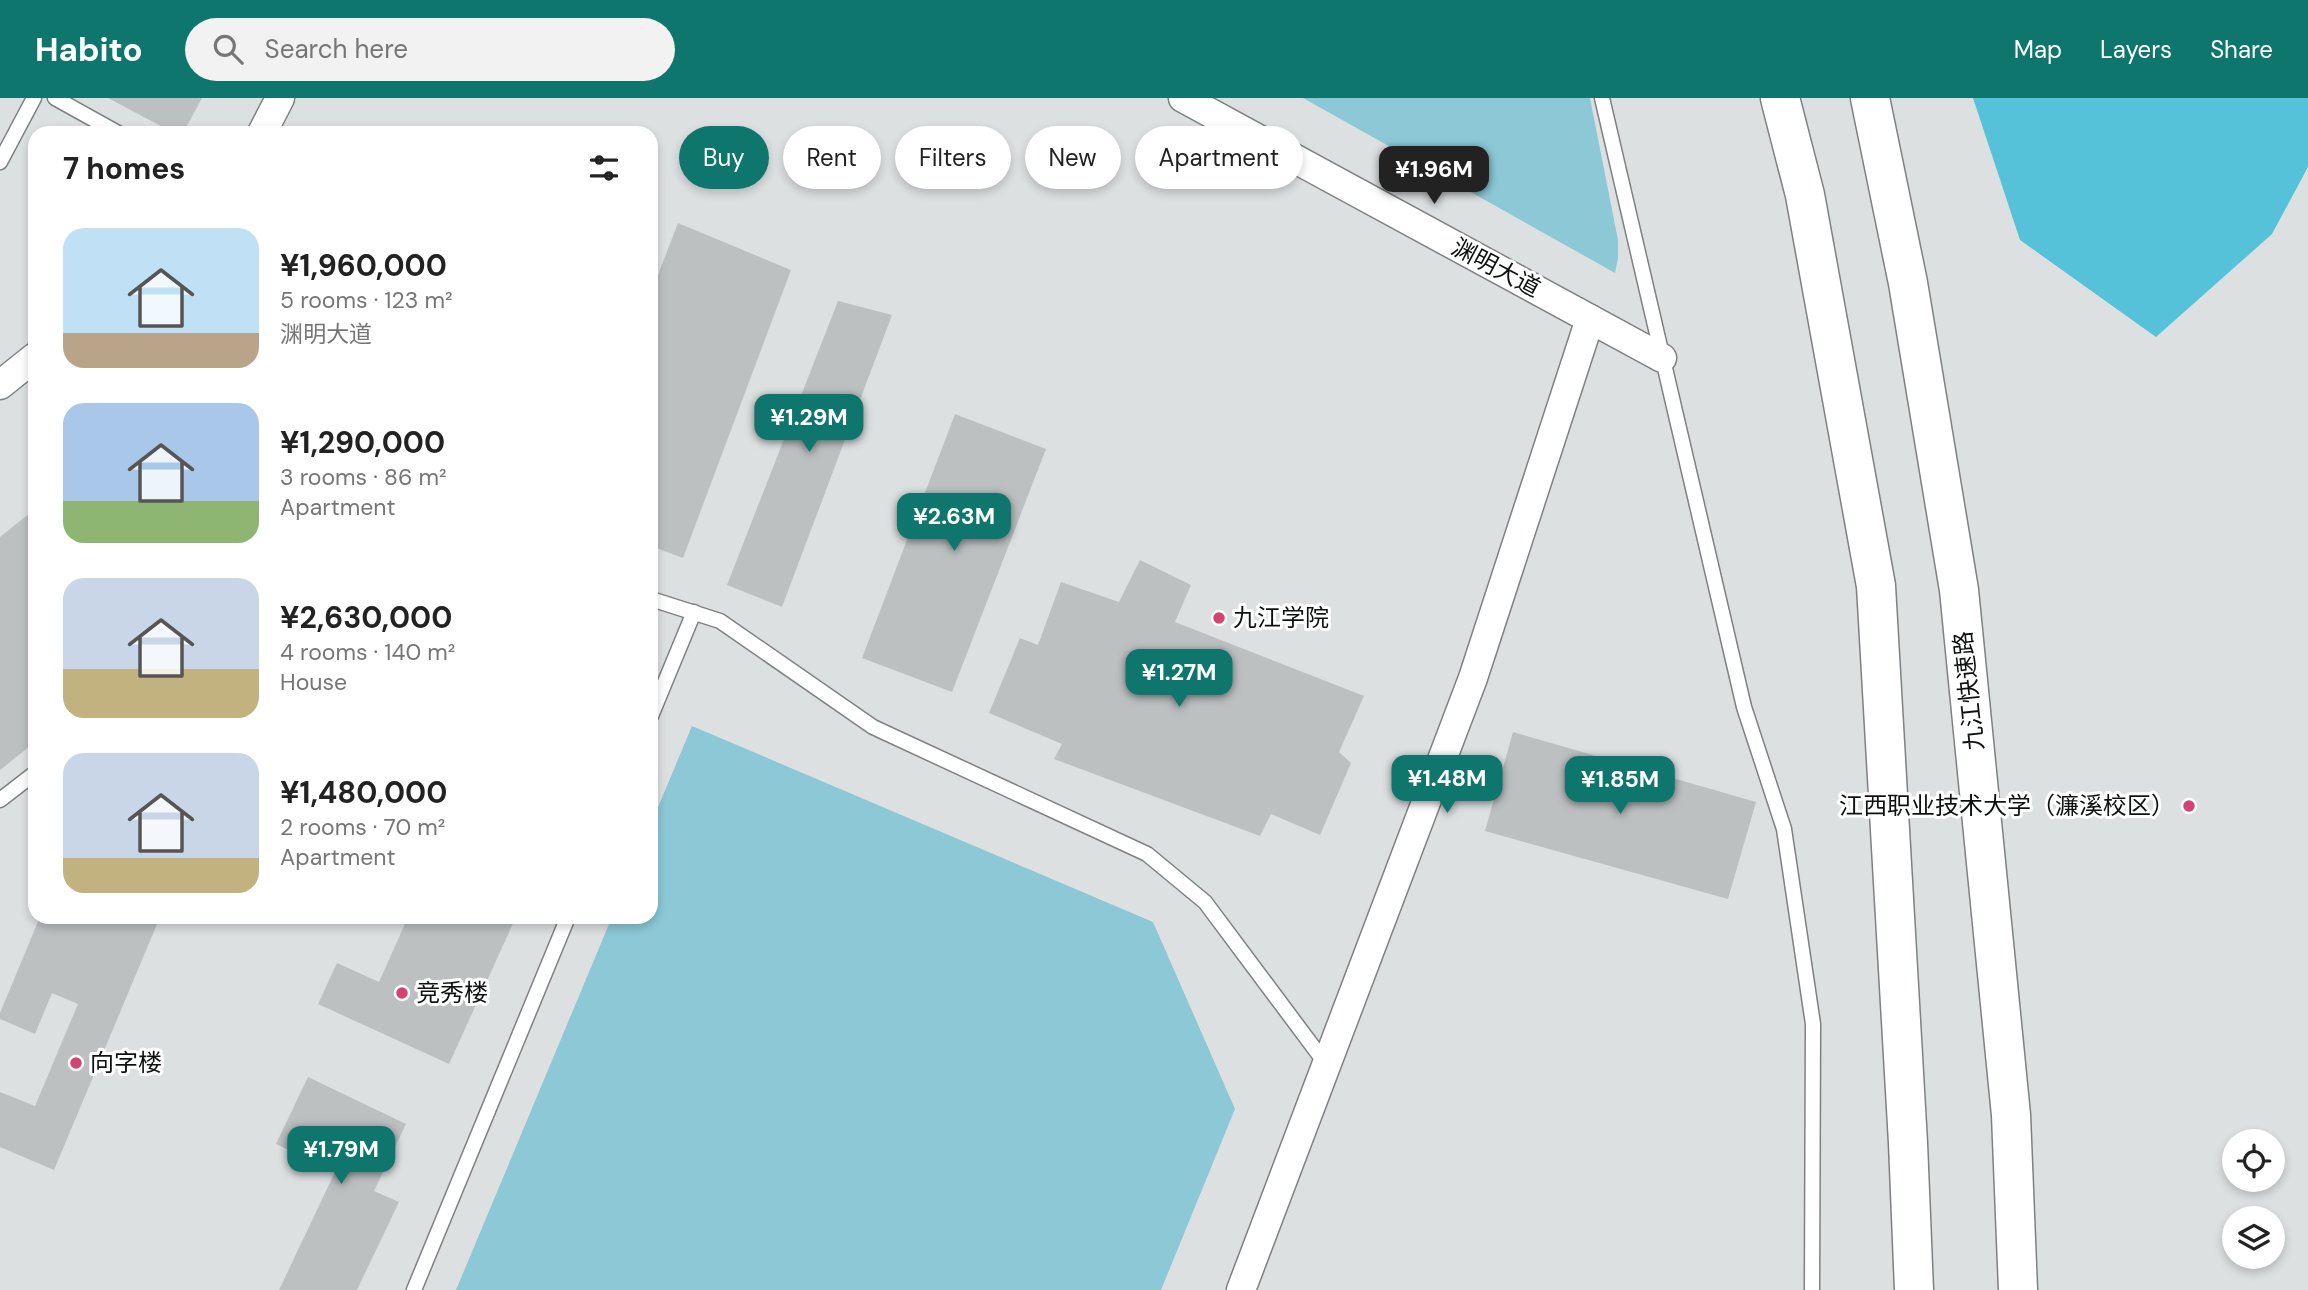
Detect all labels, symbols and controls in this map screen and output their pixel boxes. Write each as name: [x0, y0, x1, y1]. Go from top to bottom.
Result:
search box: [185, 18, 675, 81]
text: Habito: [35, 28, 143, 71]
icon: search: [209, 30, 247, 68]
text: Search here: [265, 32, 408, 66]
text: Map: [2014, 34, 2062, 65]
text: Layers: [2100, 34, 2172, 65]
text: Share: [2210, 34, 2273, 65]
chip: Buy: [679, 126, 769, 189]
chip: Rent: [783, 126, 881, 189]
chip: Filters: [895, 126, 1011, 189]
chip: New: [1025, 126, 1121, 189]
chip: Apartment: [1135, 126, 1303, 189]
pin: ¥1.96M: [1377, 146, 1491, 206]
text: 7 homes: [63, 149, 185, 188]
icon: filters: [585, 149, 623, 187]
text: ¥1.96M: [1395, 154, 1473, 184]
street label: 渊明大道: [1447, 231, 1546, 304]
text: ¥1,960,000: [280, 246, 447, 285]
icon: home: [119, 256, 203, 340]
text: 5 rooms · 123 m²: [280, 285, 453, 315]
text: 渊明大道: [280, 319, 372, 349]
pin: ¥1.29M: [752, 394, 866, 454]
text: ¥1.29M: [770, 402, 848, 432]
text: ¥1,290,000: [280, 423, 445, 462]
icon: home: [119, 431, 203, 515]
text: 3 rooms · 86 m²: [280, 462, 447, 492]
text: Apartment: [280, 492, 395, 522]
pin: ¥2.63M: [897, 494, 1011, 553]
text: ¥2.63M: [913, 501, 995, 531]
text: ¥2,630,000: [280, 598, 452, 637]
place label: 九江学院: [1233, 602, 1329, 633]
icon: home: [119, 606, 203, 690]
marker: 九江学院: [1211, 610, 1227, 626]
street label: 九江快速路: [1947, 630, 1990, 752]
text: 4 rooms · 140 m²: [280, 637, 455, 667]
pin: ¥1.27M: [1122, 650, 1236, 709]
text: ¥1.27M: [1142, 657, 1216, 687]
text: House: [280, 667, 347, 697]
pin: ¥1.48M: [1390, 756, 1504, 815]
pin: ¥1.85M: [1563, 756, 1677, 816]
text: ¥1.48M: [1407, 763, 1487, 793]
text: ¥1.85M: [1581, 764, 1659, 794]
text: ¥1,480,000: [280, 773, 447, 812]
icon: home: [119, 781, 203, 865]
place label: 江西职业技术大学（濂溪校区）: [1839, 790, 2175, 821]
marker: 江西职业技术大学（濂溪校区）: [2181, 798, 2197, 814]
text: 2 rooms · 70 m²: [280, 812, 445, 842]
text: Apartment: [280, 842, 395, 872]
place label: 竞秀楼: [416, 977, 488, 1008]
marker: 竞秀楼: [394, 985, 410, 1001]
place label: 向字楼: [90, 1047, 162, 1078]
marker: 向字楼: [68, 1055, 84, 1071]
pin: ¥1.79M: [284, 1126, 398, 1186]
map controls: [2222, 1129, 2285, 1269]
button: locate: [2222, 1129, 2285, 1192]
text: ¥1.79M: [303, 1134, 379, 1164]
button: layers: [2222, 1206, 2285, 1269]

